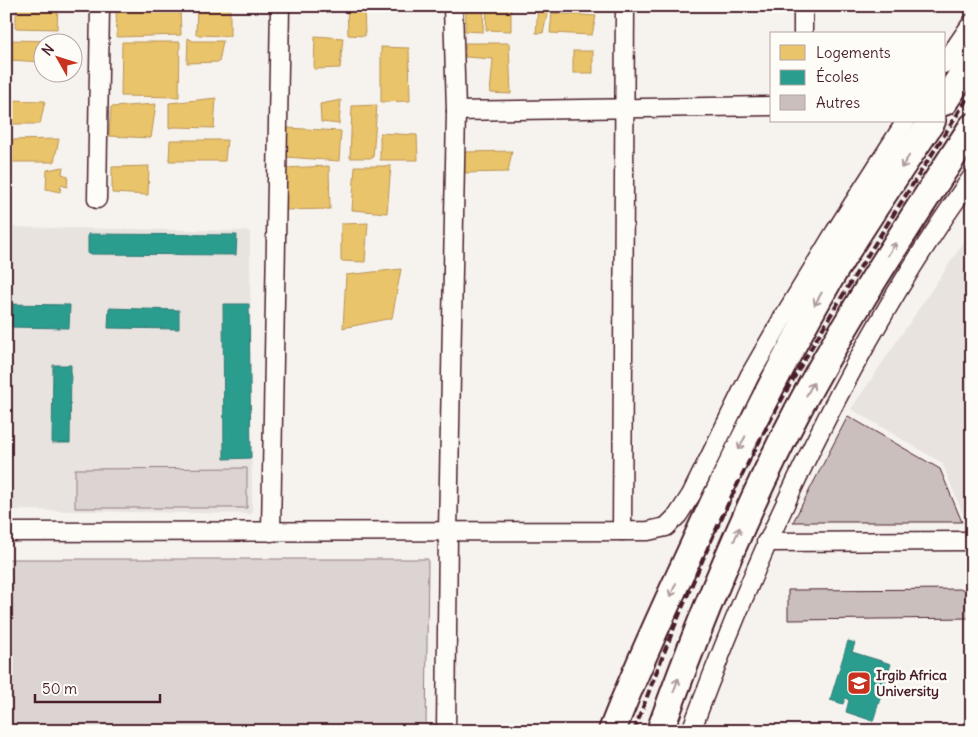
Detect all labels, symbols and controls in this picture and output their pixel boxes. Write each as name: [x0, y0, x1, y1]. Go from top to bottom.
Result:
north arrow: [32, 32, 82, 82]
legend: [770, 32, 946, 122]
text: N: [38, 40, 58, 59]
text: Logements: [816, 43, 891, 62]
text: Écoles: [816, 67, 859, 86]
text: Autres: [816, 93, 860, 112]
one-way arrow: [900, 155, 910, 169]
one-way arrow: [887, 242, 898, 256]
one-way arrow: [813, 292, 823, 306]
one-way arrow: [806, 382, 815, 397]
one-way arrow: [737, 435, 747, 450]
one-way arrow: [733, 527, 743, 542]
one-way arrow: [667, 582, 677, 597]
place label: Irgib Africa University: [876, 666, 947, 700]
school or university icon: Irgib Africa University: [846, 670, 872, 696]
scale bar: [35, 672, 160, 704]
one-way arrow: [672, 678, 681, 693]
text: 50 m: [42, 679, 77, 698]

